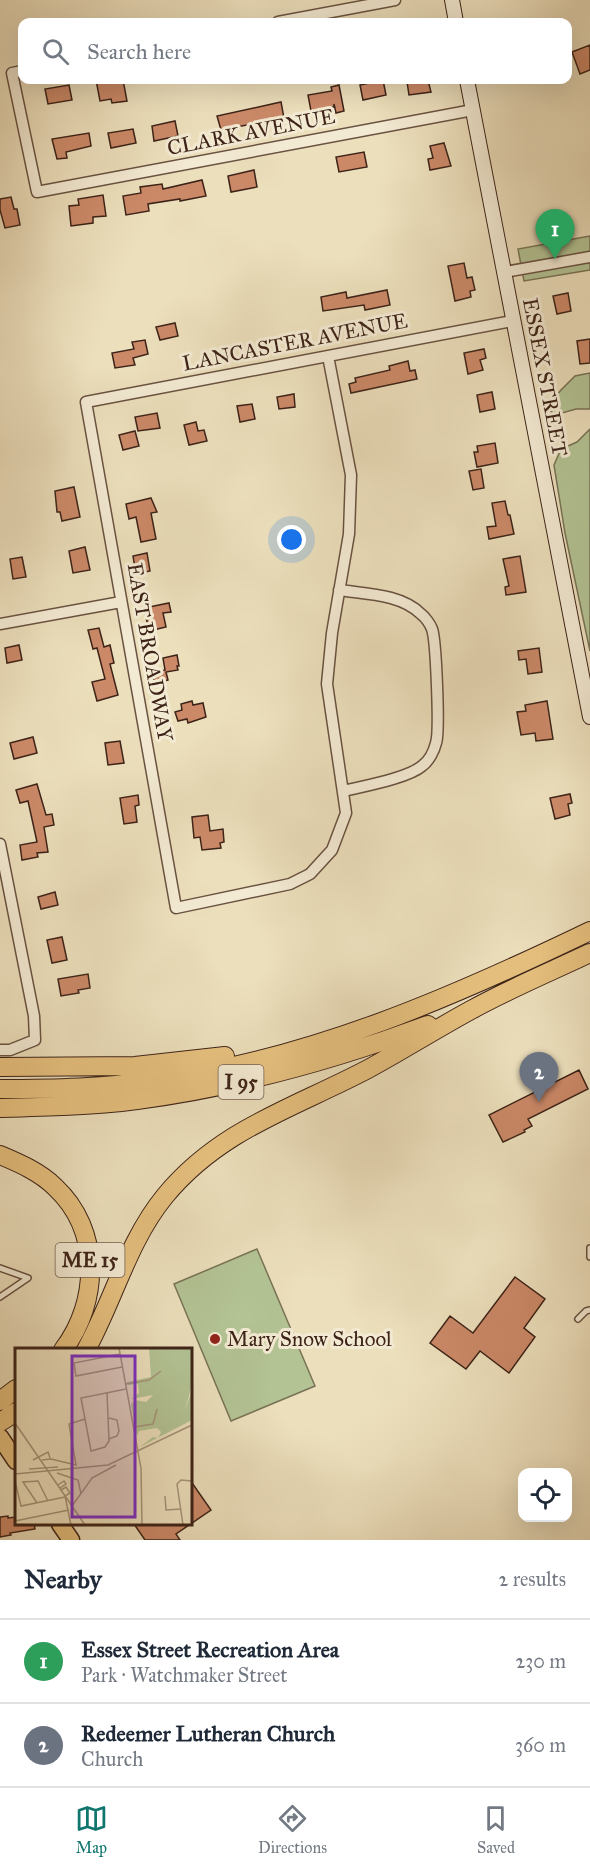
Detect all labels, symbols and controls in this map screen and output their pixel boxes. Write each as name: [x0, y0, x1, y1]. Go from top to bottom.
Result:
search box: [18, 18, 572, 84]
icon: search: [39, 35, 72, 68]
text: Search here: [87, 38, 191, 65]
street label: CLARK AVENUE: [165, 103, 337, 161]
pin: 1: [536, 210, 574, 259]
street label: ESSEX STREET: [517, 296, 573, 458]
street label: LANCASTER AVENUE: [180, 307, 410, 377]
your location: [277, 525, 306, 554]
street label: EAST BROADWAY: [122, 561, 179, 744]
pin: 2: [520, 1052, 558, 1102]
road number: I 95: [218, 1065, 264, 1099]
road number: ME 15: [56, 1243, 124, 1277]
place label: Mary Snow School: [227, 1326, 392, 1352]
marker: Mary Snow School: [208, 1332, 222, 1346]
inset map: [15, 1348, 192, 1525]
map controls: [518, 1468, 572, 1522]
button: locate: [518, 1468, 572, 1522]
text: Nearby: [24, 1563, 102, 1595]
text: 2 results: [498, 1567, 566, 1591]
text: Essex Street Recreation Area: [81, 1636, 339, 1663]
text: 1: [40, 1649, 47, 1673]
text: 230 m: [515, 1649, 566, 1673]
text: Park · Watchmaker Street: [81, 1663, 287, 1687]
text: Redeemer Lutheran Church: [81, 1720, 335, 1747]
text: 2: [39, 1733, 48, 1757]
text: 360 m: [515, 1733, 566, 1757]
text: Church: [81, 1747, 143, 1771]
tab: Map: [75, 1802, 108, 1857]
tab: Directions: [258, 1802, 327, 1857]
tab: Saved: [477, 1802, 515, 1857]

